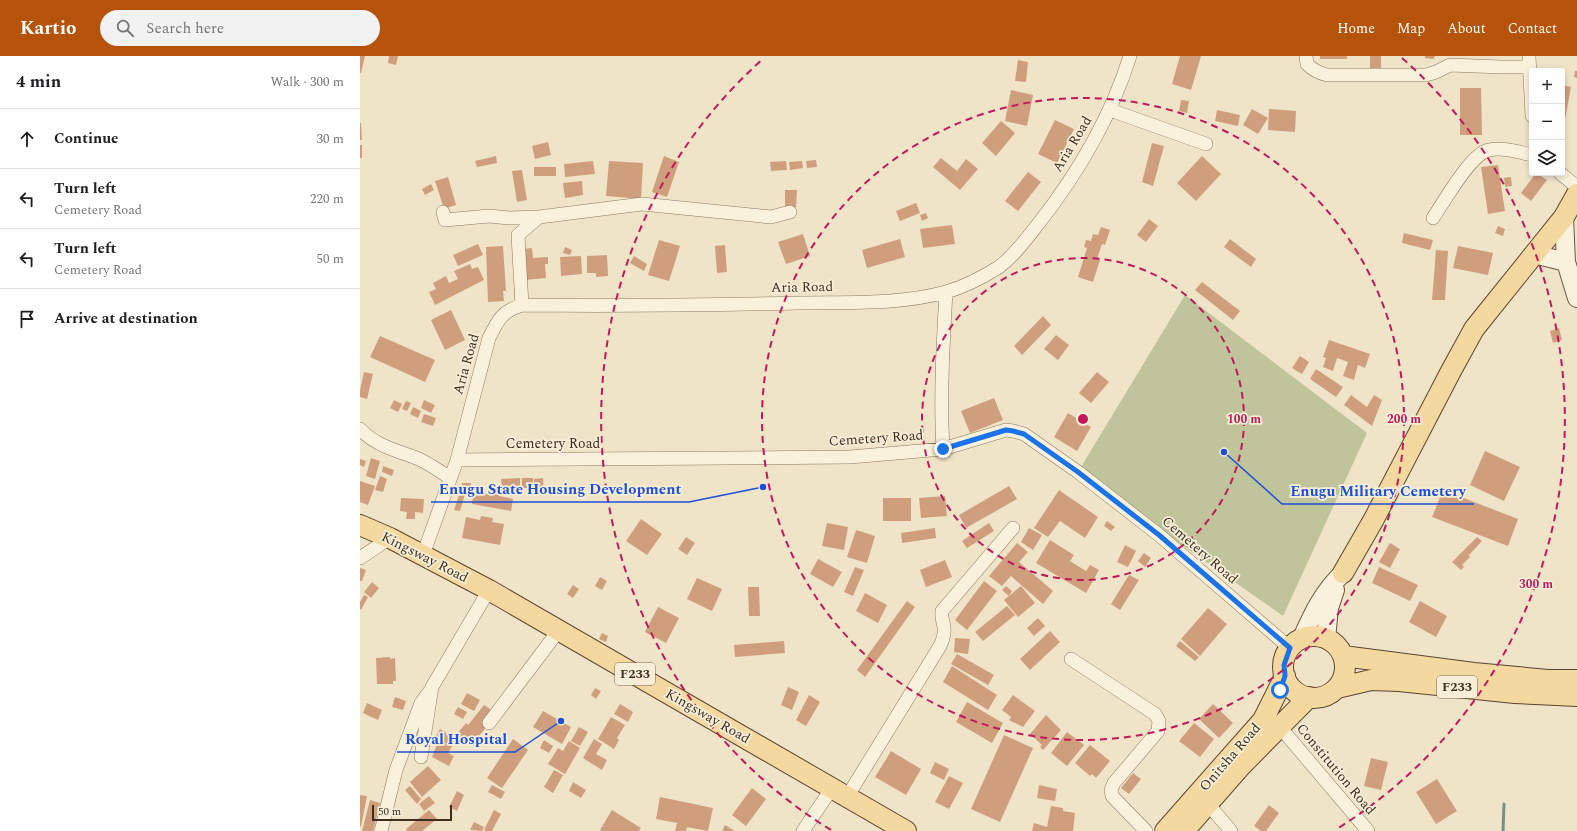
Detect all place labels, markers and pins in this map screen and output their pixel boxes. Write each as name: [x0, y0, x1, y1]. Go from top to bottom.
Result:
centre of rings: [1076, 412, 1090, 426]
callout: Enugu State Housing Development: [431, 475, 689, 502]
callout: Enugu Military Cemetery: [1282, 477, 1474, 504]
callout: Royal Hospital: [397, 725, 515, 752]

